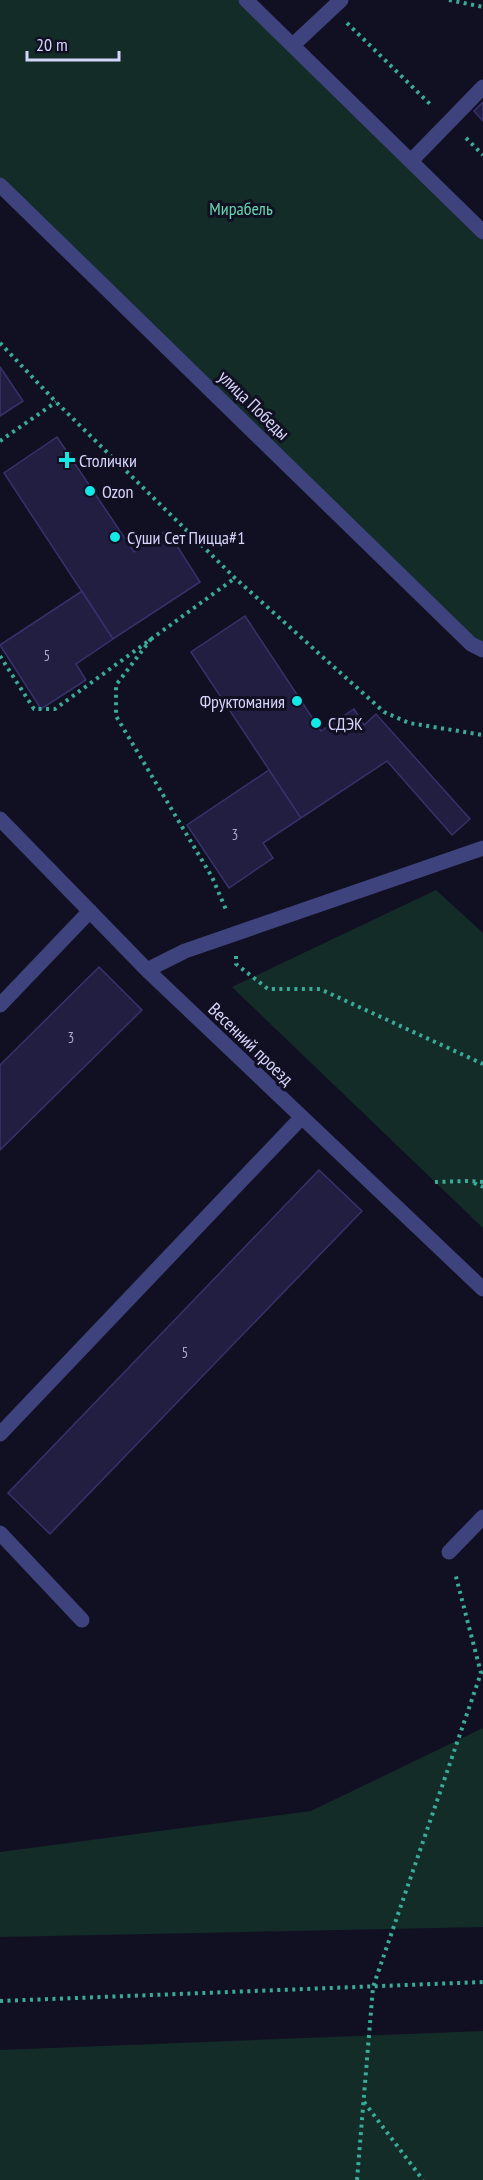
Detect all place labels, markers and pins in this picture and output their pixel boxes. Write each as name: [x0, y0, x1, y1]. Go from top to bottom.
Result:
place label: Столички: [79, 449, 137, 472]
marker: Столички: [60, 453, 74, 467]
place label: Ozon: [102, 480, 134, 503]
marker: Ozon: [83, 484, 97, 498]
place label: Суши Сет Пицца#1: [127, 526, 245, 549]
marker: Суши Сет Пицца#1: [108, 530, 122, 544]
place label: Фруктомания: [200, 690, 285, 713]
marker: Фруктомания: [290, 694, 304, 708]
place label: СДЭК: [328, 712, 363, 735]
marker: СДЭК: [309, 716, 323, 730]

